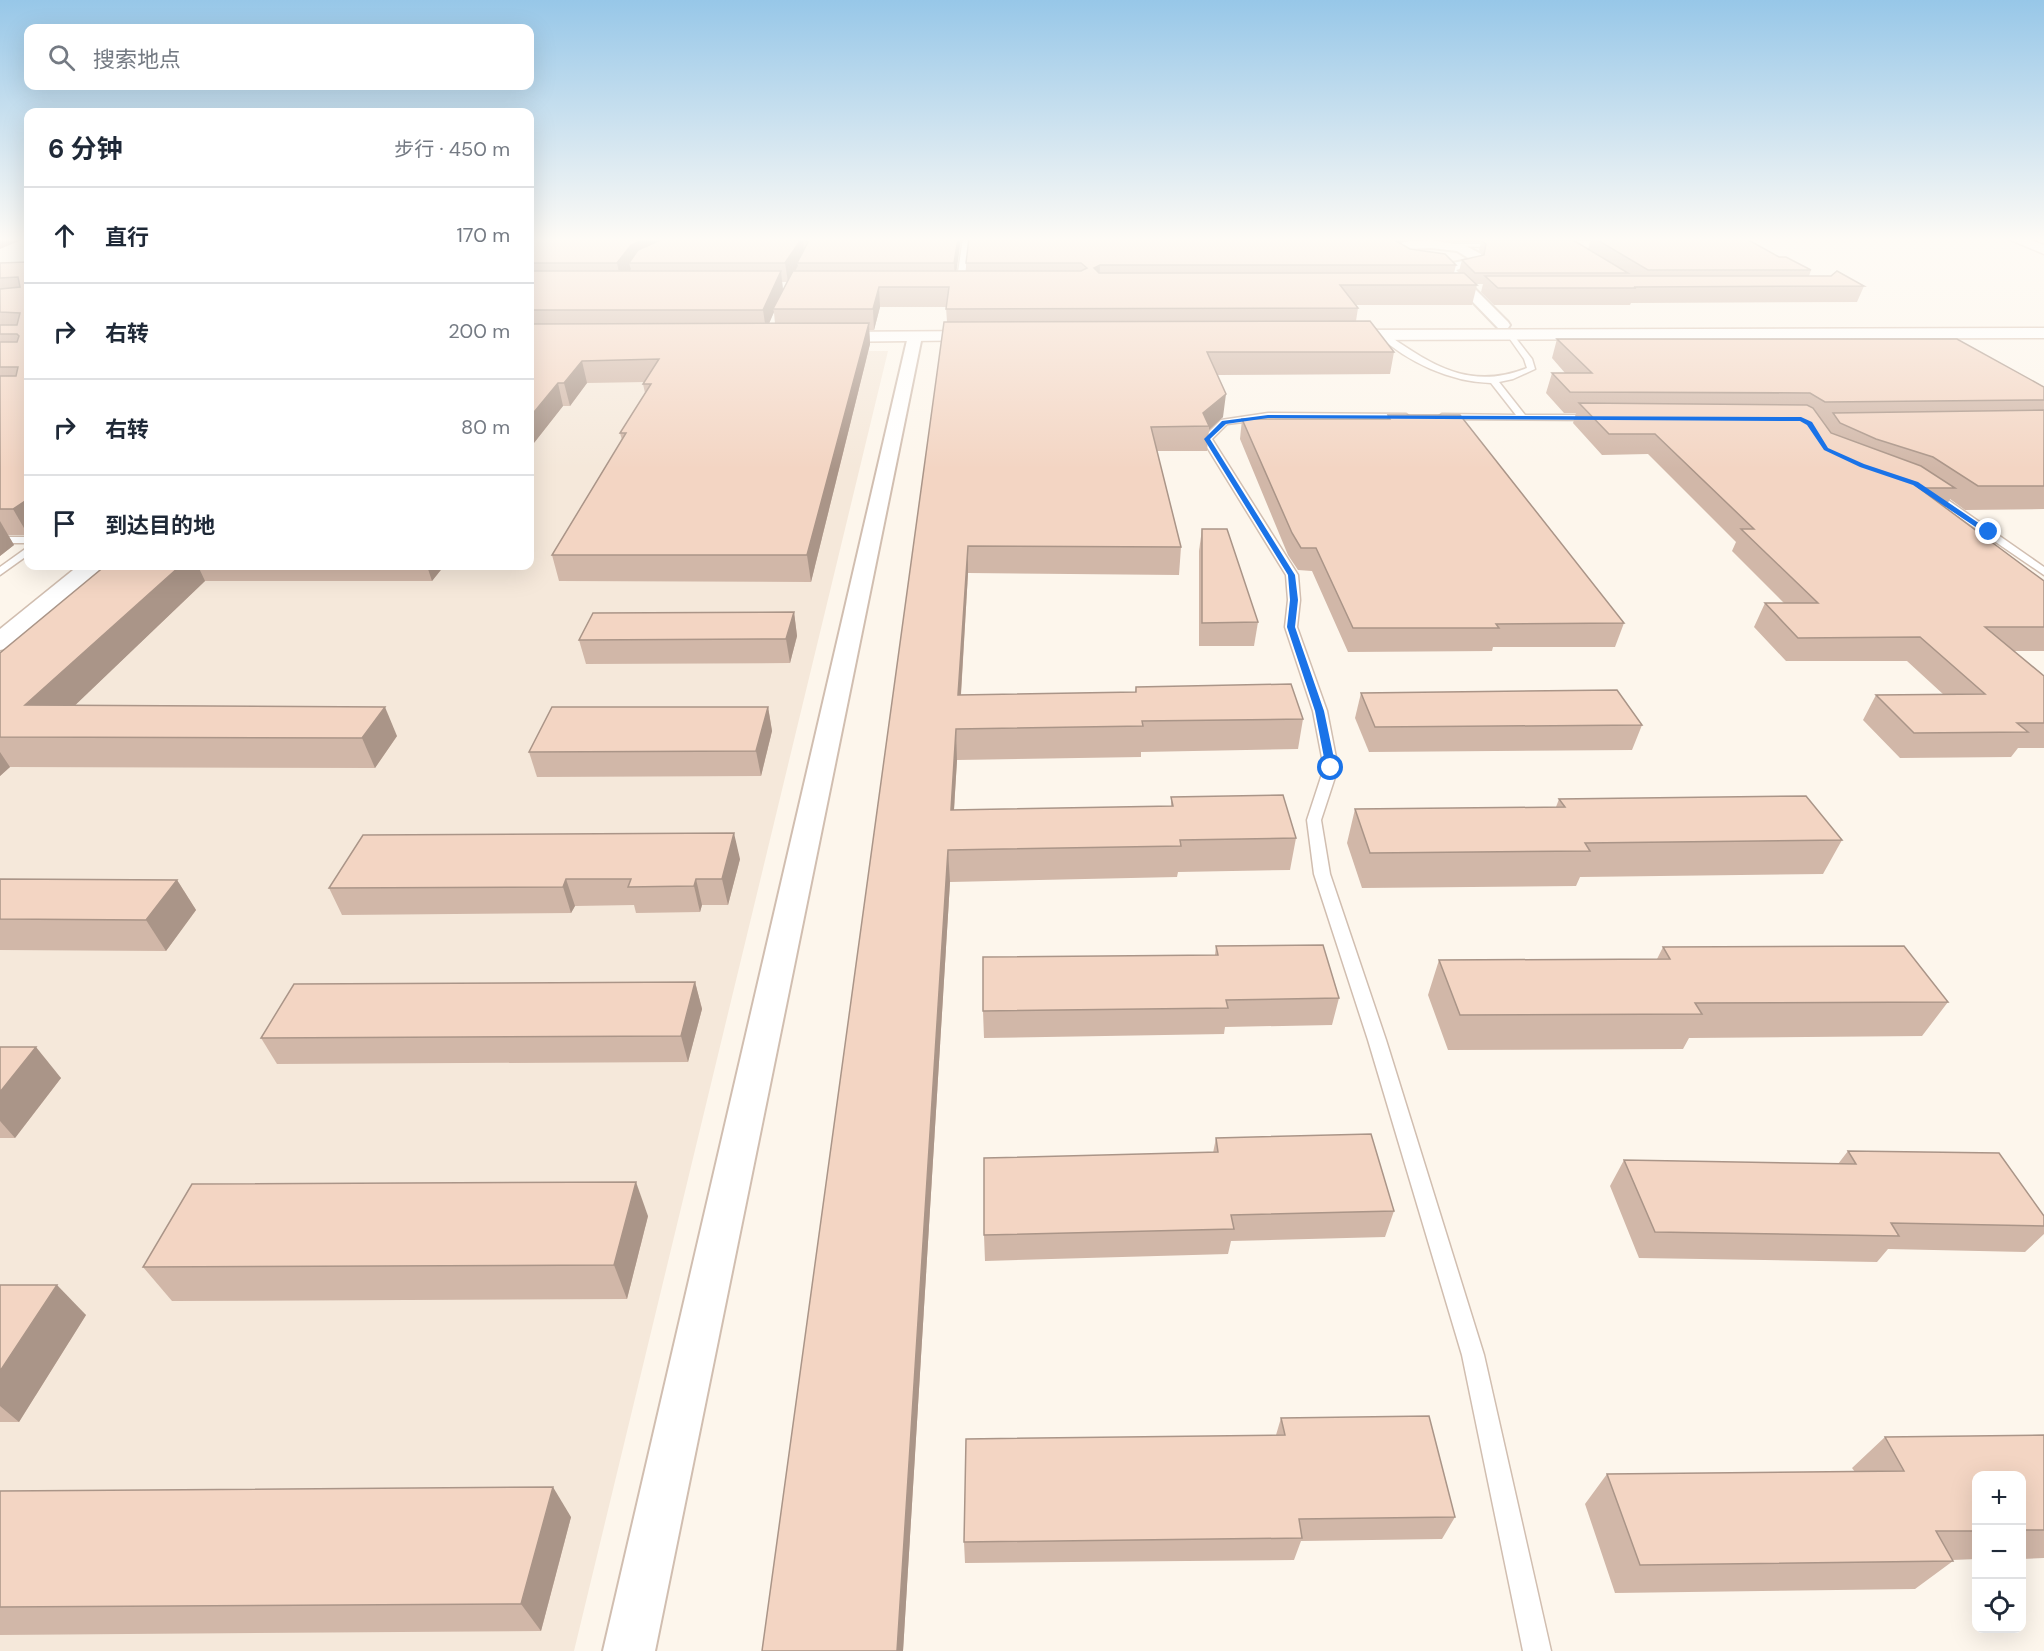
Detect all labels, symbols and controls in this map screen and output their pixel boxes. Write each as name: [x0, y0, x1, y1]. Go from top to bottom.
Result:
search box: [24, 24, 534, 90]
icon: search: [45, 41, 78, 74]
text: 搜索地点: [93, 45, 181, 74]
text: 6 分钟: [48, 132, 123, 166]
text: 步行 · 450 m: [394, 136, 510, 162]
icon: ahead: [48, 219, 81, 252]
text: 170 m: [457, 222, 510, 248]
text: 直行: [105, 223, 149, 252]
icon: right: [48, 315, 81, 348]
text: 200 m: [448, 318, 510, 344]
text: 右转: [105, 319, 149, 348]
icon: right: [48, 411, 81, 444]
text: 80 m: [461, 414, 510, 440]
text: 右转: [105, 415, 149, 444]
icon: arrive: [48, 507, 81, 540]
text: 到达目的地: [105, 511, 215, 540]
route end: [1975, 518, 2001, 544]
route start: [1317, 754, 1343, 780]
map controls: [1972, 1471, 2026, 1633]
button: +: [1972, 1471, 2026, 1525]
button: −: [1972, 1525, 2026, 1579]
button: locate: [1972, 1579, 2026, 1633]

